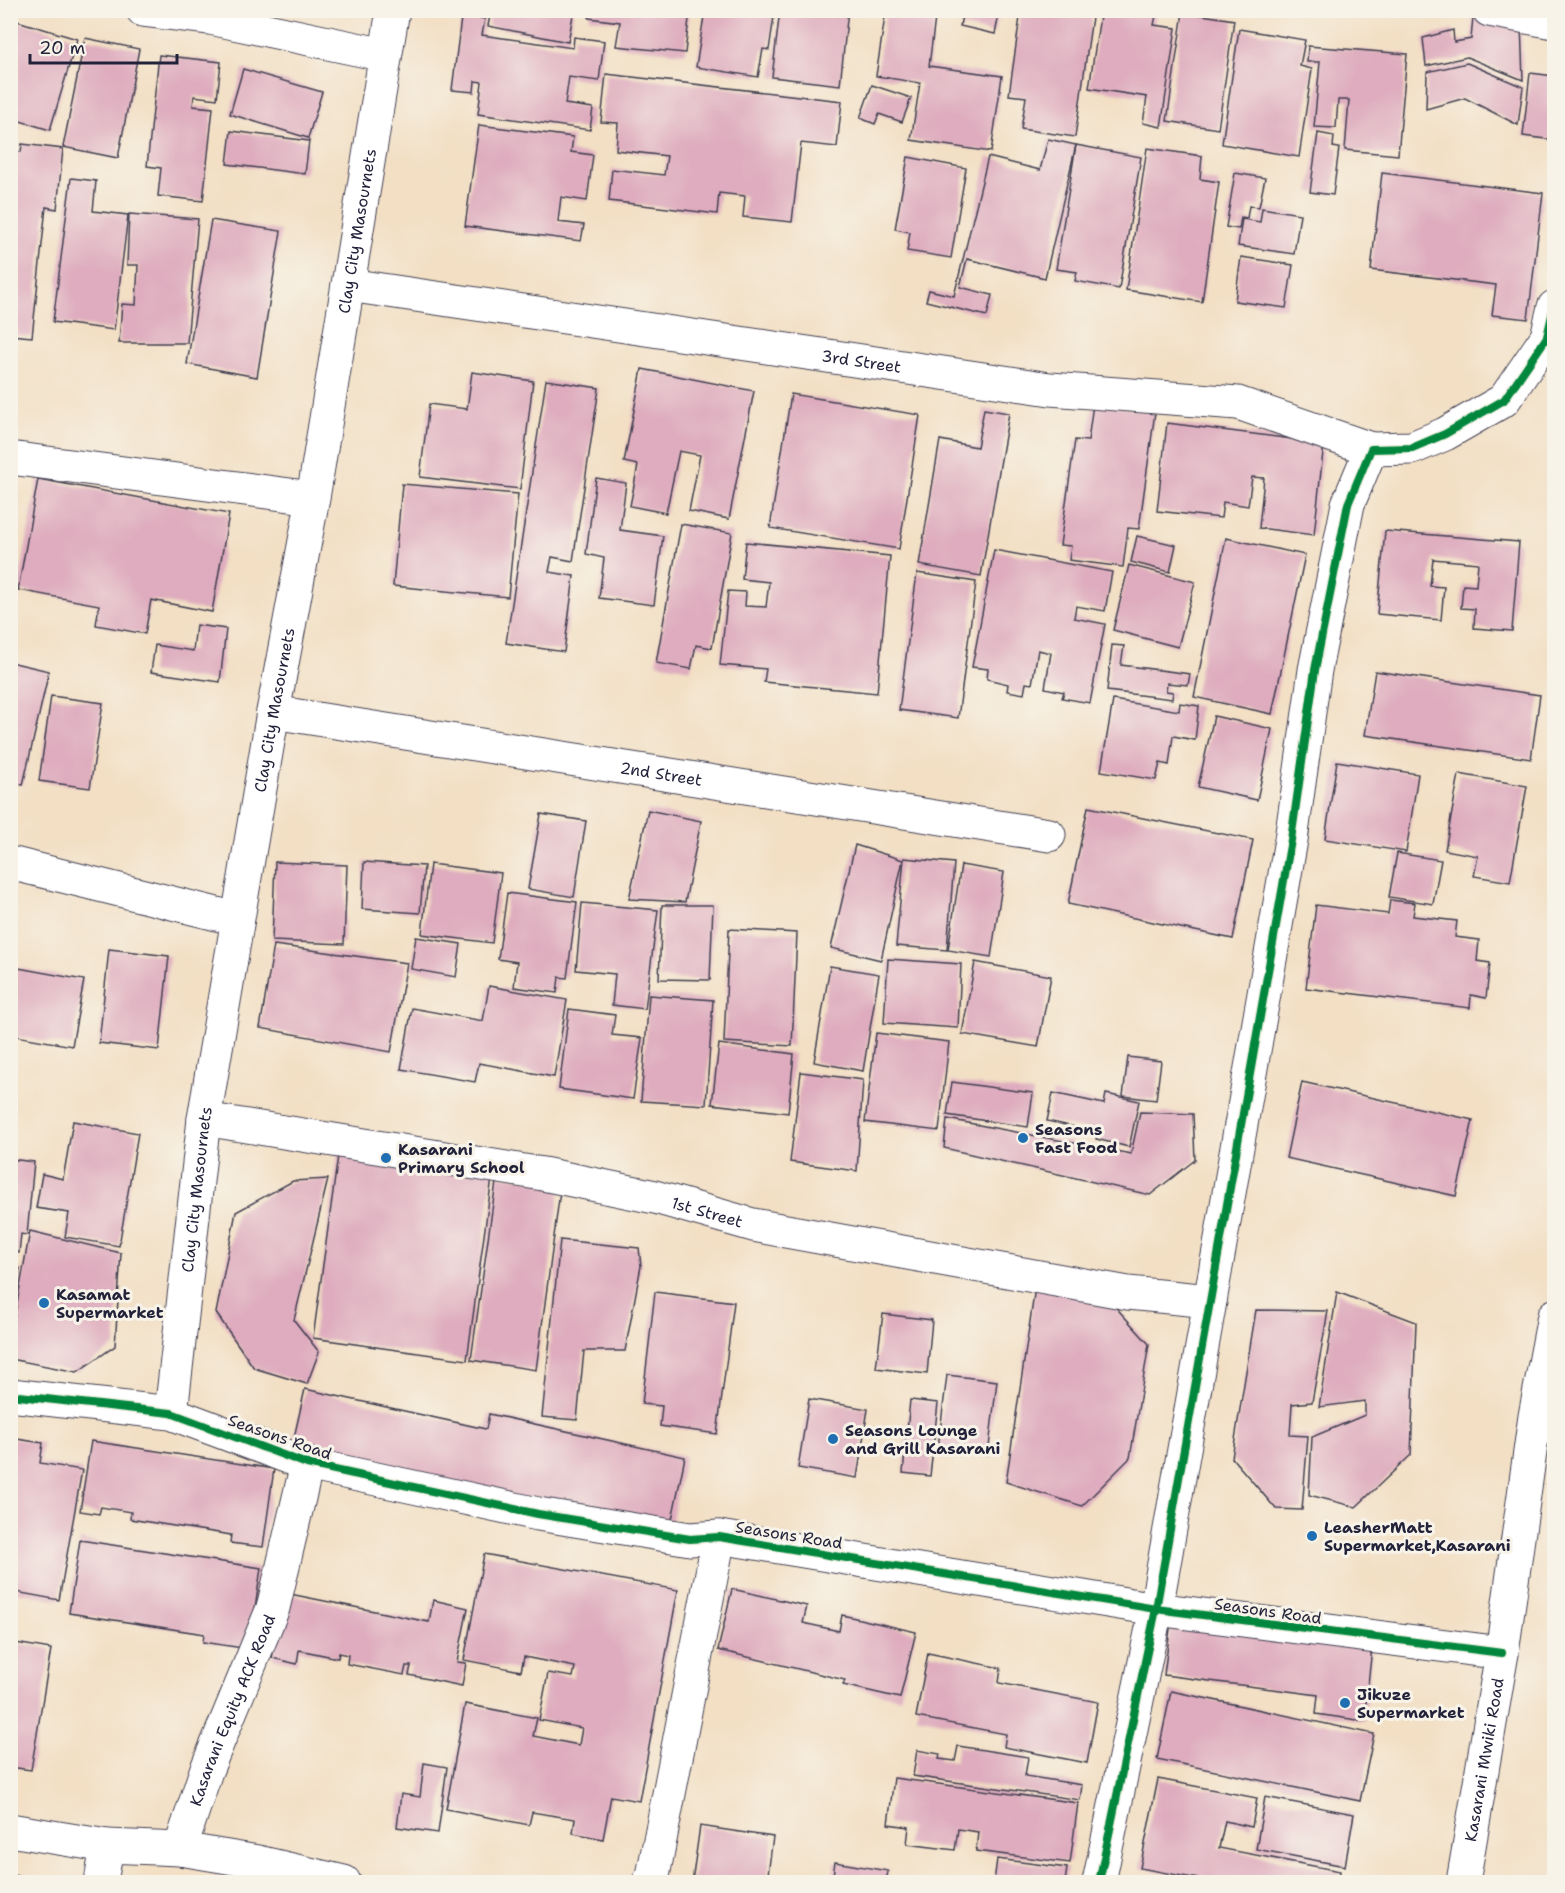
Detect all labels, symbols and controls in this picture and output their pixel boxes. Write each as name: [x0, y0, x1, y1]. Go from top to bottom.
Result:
scale bar: [30, 27, 177, 65]
text: 20 m: [39, 36, 85, 60]
street label: Clay City Masournets: [333, 147, 381, 315]
street label: 3rd Street: [820, 345, 903, 377]
street label: Clay City Masournets: [249, 626, 299, 794]
street label: 2nd Street: [618, 757, 704, 790]
street label: Clay City Masournets: [176, 1105, 216, 1273]
place label: Seasons Fast Food: [1035, 1119, 1117, 1158]
marker: Seasons Fast Food: [1016, 1131, 1030, 1145]
place label: Kasarani Primary School: [398, 1139, 525, 1178]
marker: Kasarani Primary School: [379, 1151, 393, 1165]
street label: 1st Street: [669, 1192, 745, 1232]
place label: Kasamat Supermarket: [56, 1284, 164, 1323]
marker: Kasamat Supermarket: [37, 1296, 51, 1310]
street label: Seasons Road: [225, 1409, 335, 1465]
place label: Seasons Lounge and Grill Kasarani: [845, 1420, 1001, 1459]
marker: Seasons Lounge and Grill Kasarani: [826, 1432, 840, 1446]
street label: Seasons Road: [734, 1516, 844, 1554]
place label: LeasherMatt Supermarket,Kasarani: [1324, 1517, 1511, 1556]
marker: LeasherMatt Supermarket,Kasarani: [1305, 1529, 1319, 1543]
street label: Seasons Road: [1213, 1593, 1323, 1629]
street label: Kasarani Equity ACK Road: [185, 1611, 280, 1809]
street label: Kasarani Mwiki Road: [1460, 1676, 1508, 1843]
place label: Jikuze Supermarket: [1357, 1684, 1465, 1723]
marker: Jikuze Supermarket: [1338, 1696, 1352, 1710]

